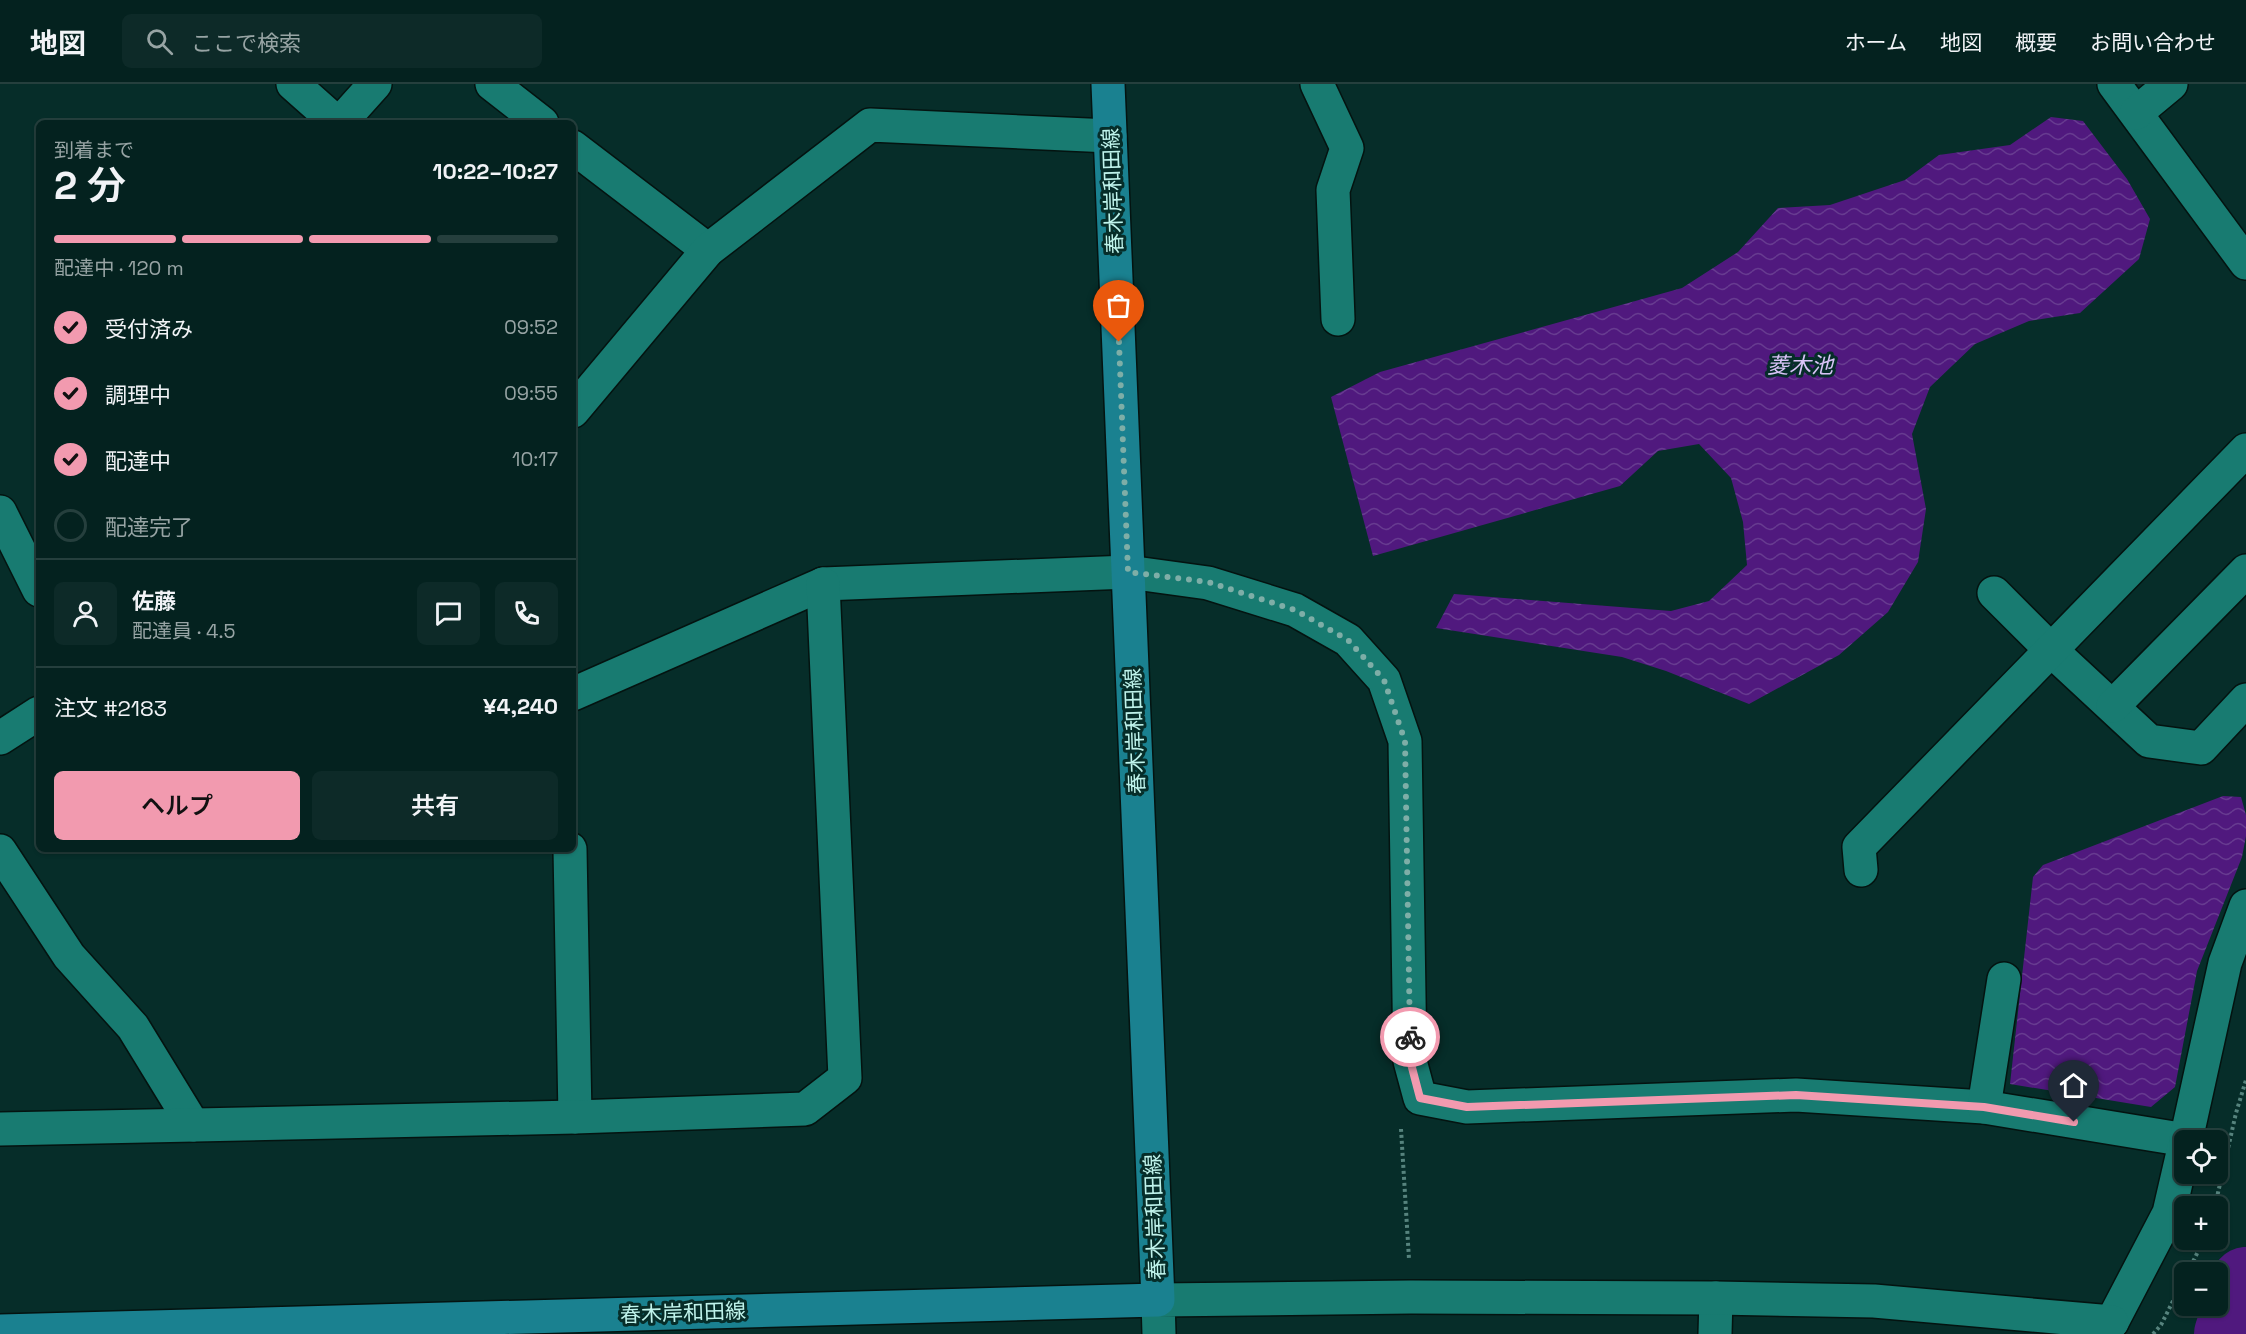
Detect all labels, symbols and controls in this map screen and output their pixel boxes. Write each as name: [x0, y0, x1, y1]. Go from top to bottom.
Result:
search box: [122, 14, 542, 68]
text: 地図: [30, 25, 86, 61]
icon: search: [143, 25, 176, 58]
text: ここで検索: [191, 29, 301, 57]
text: ホーム: [1845, 29, 1907, 56]
text: 地図: [1940, 29, 1982, 56]
text: 概要: [2015, 29, 2057, 56]
text: お問い合わせ: [2090, 29, 2216, 56]
street label: 春木岸和田線: [1097, 128, 1128, 254]
text: 到着まで: [54, 137, 134, 163]
text: 10:22–10:27: [432, 157, 558, 185]
text: 2 分: [54, 161, 126, 210]
text: 配達中 · 120 m: [54, 255, 184, 281]
pin: [1093, 280, 1144, 342]
icon: bag: [1102, 289, 1135, 322]
icon: check: [54, 311, 87, 344]
text: 09:52: [504, 314, 558, 340]
text: 受付済み: [105, 315, 193, 343]
water label: 菱木池: [1767, 351, 1835, 379]
icon: check: [54, 377, 87, 410]
text: 09:55: [504, 380, 558, 406]
text: 調理中: [105, 381, 171, 409]
icon: check: [54, 443, 87, 476]
text: 10:17: [512, 446, 558, 472]
text: 配達中: [105, 447, 171, 475]
text: 配達完了: [105, 513, 193, 541]
button: person: [54, 582, 117, 645]
button: chat: [417, 582, 480, 645]
button: phone: [495, 582, 558, 645]
text: 佐藤: [132, 587, 176, 615]
text: 配達員 · 4.5: [132, 618, 236, 644]
street label: 春木岸和田線: [1119, 668, 1150, 794]
text: ¥4,240: [483, 692, 558, 720]
text: 注文 #2183: [54, 694, 167, 722]
button: ヘルプ: [54, 771, 300, 840]
button: 共有: [312, 771, 558, 840]
courier: [1380, 1007, 1440, 1067]
icon: bike: [1394, 1021, 1427, 1054]
pin: [2048, 1060, 2099, 1122]
icon: home: [2057, 1069, 2090, 1102]
map controls: [2174, 1130, 2228, 1316]
button: locate: [2174, 1130, 2228, 1184]
street label: 春木岸和田線: [1139, 1154, 1170, 1280]
button: +: [2174, 1196, 2228, 1250]
button: −: [2174, 1262, 2228, 1316]
street label: 春木岸和田線: [620, 1297, 746, 1328]

